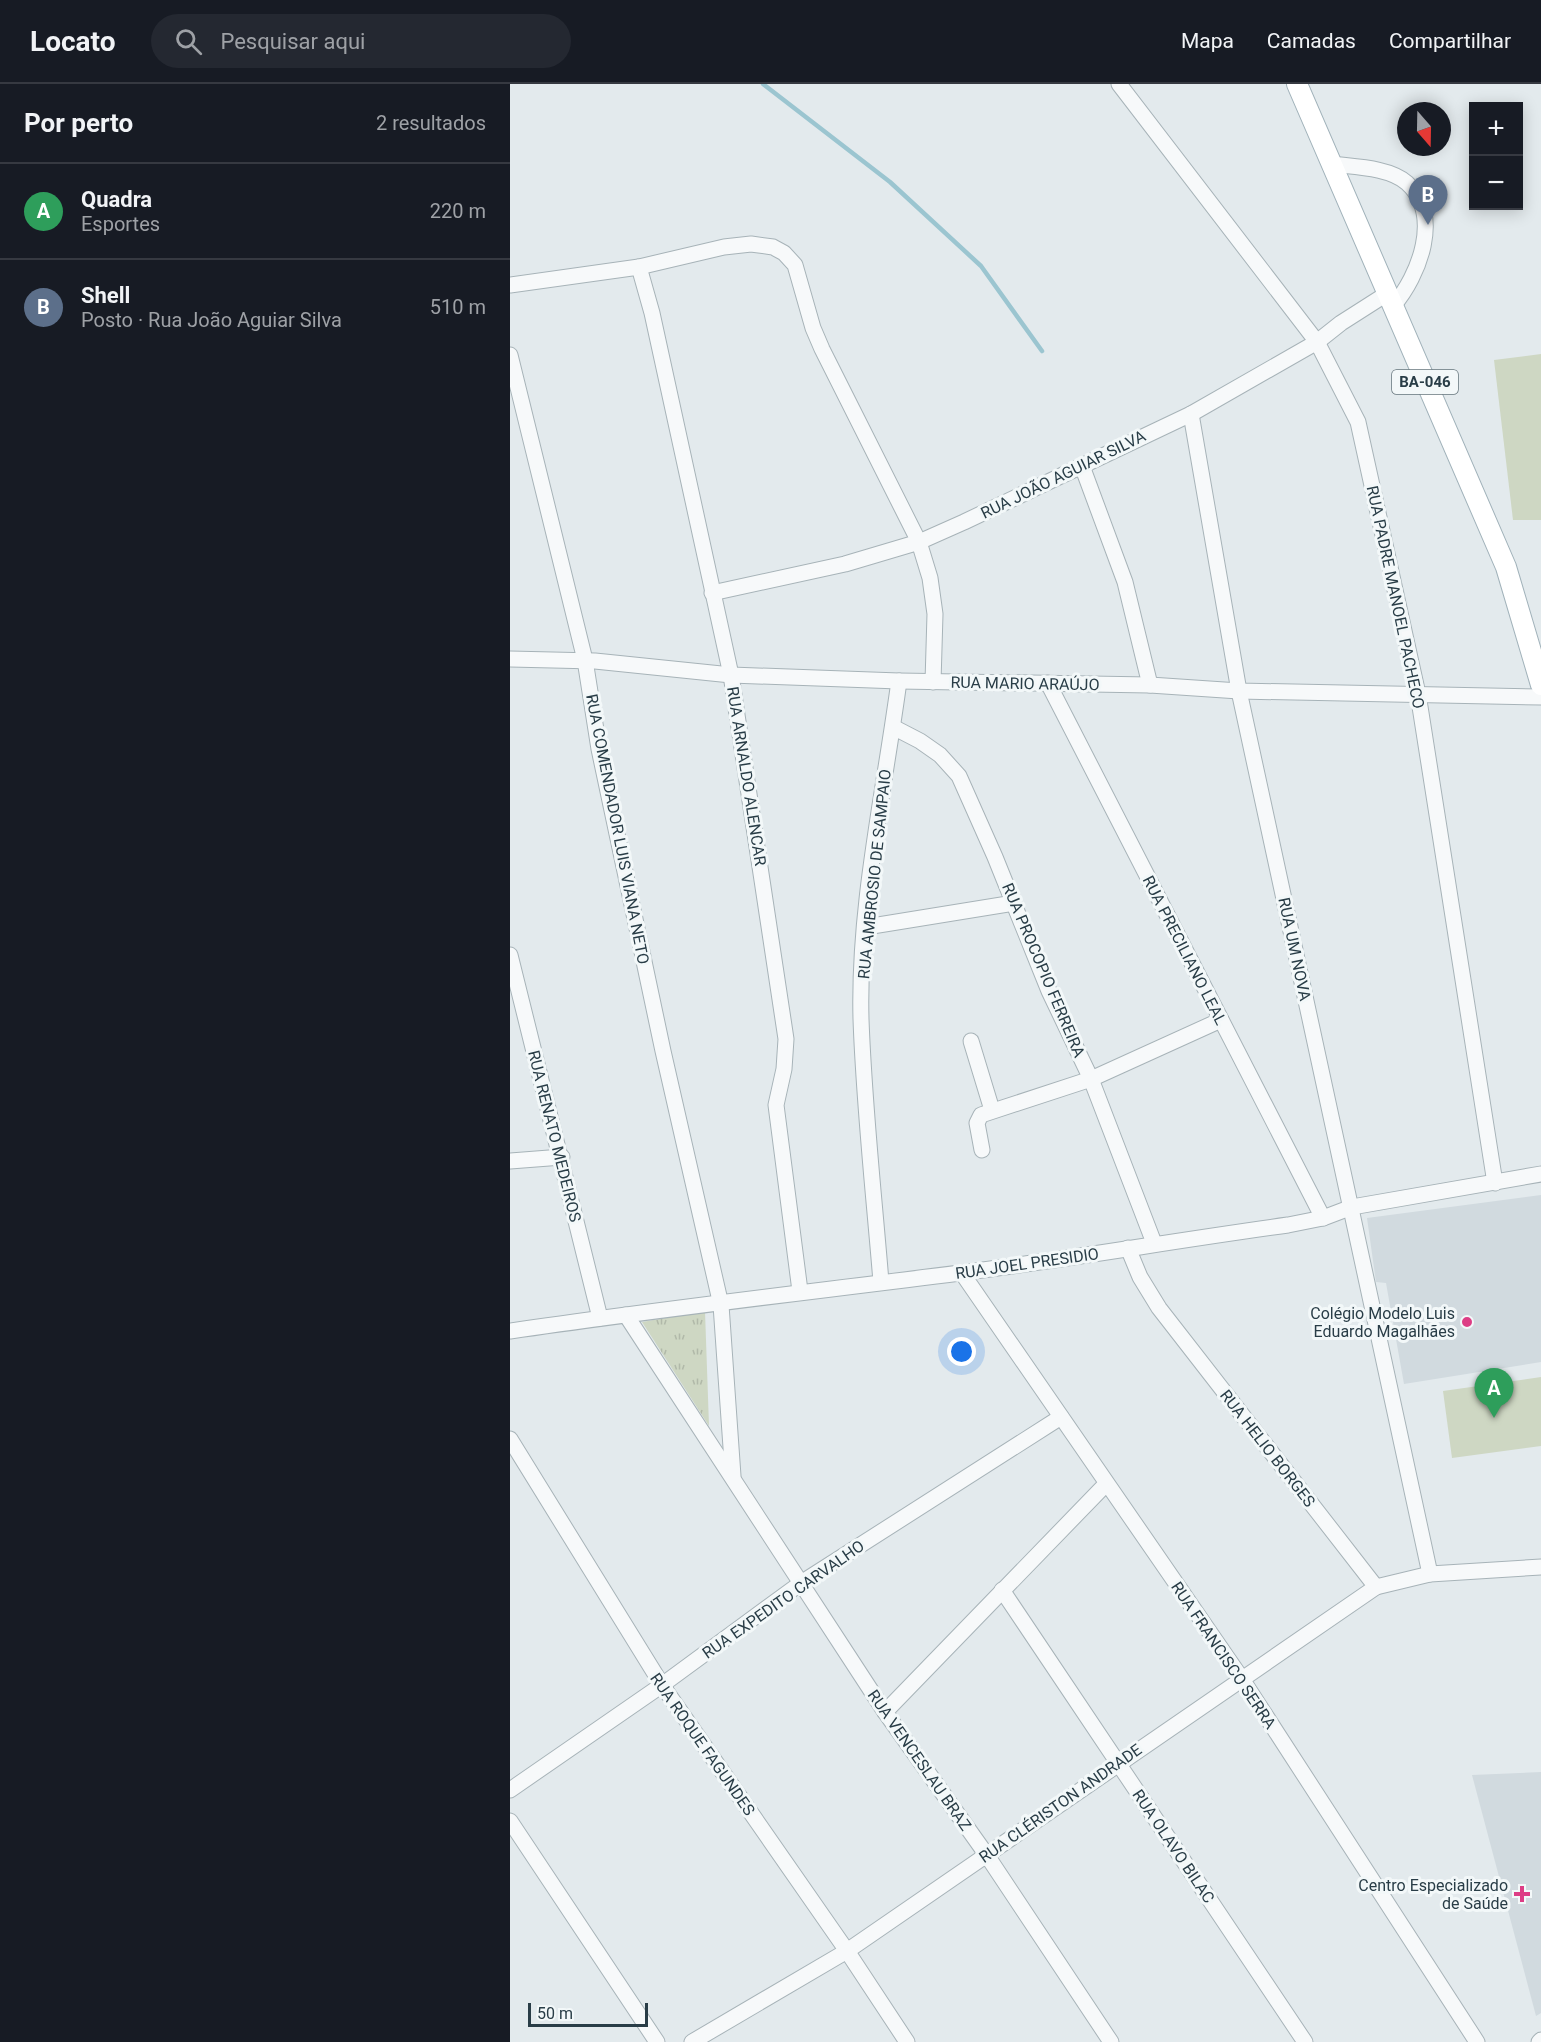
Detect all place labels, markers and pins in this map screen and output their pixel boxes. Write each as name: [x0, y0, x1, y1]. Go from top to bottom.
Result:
pin: B: [1408, 176, 1448, 225]
place label: Colégio Modelo Luis Eduardo Magalhães: [1310, 1304, 1455, 1341]
marker: Colégio Modelo Luis Eduardo Magalhães: [1460, 1315, 1474, 1329]
pin: A: [1474, 1368, 1514, 1418]
place label: Centro Especializado de Saúde: [1358, 1876, 1508, 1913]
marker: Centro Especializado de Saúde: [1513, 1885, 1531, 1903]

